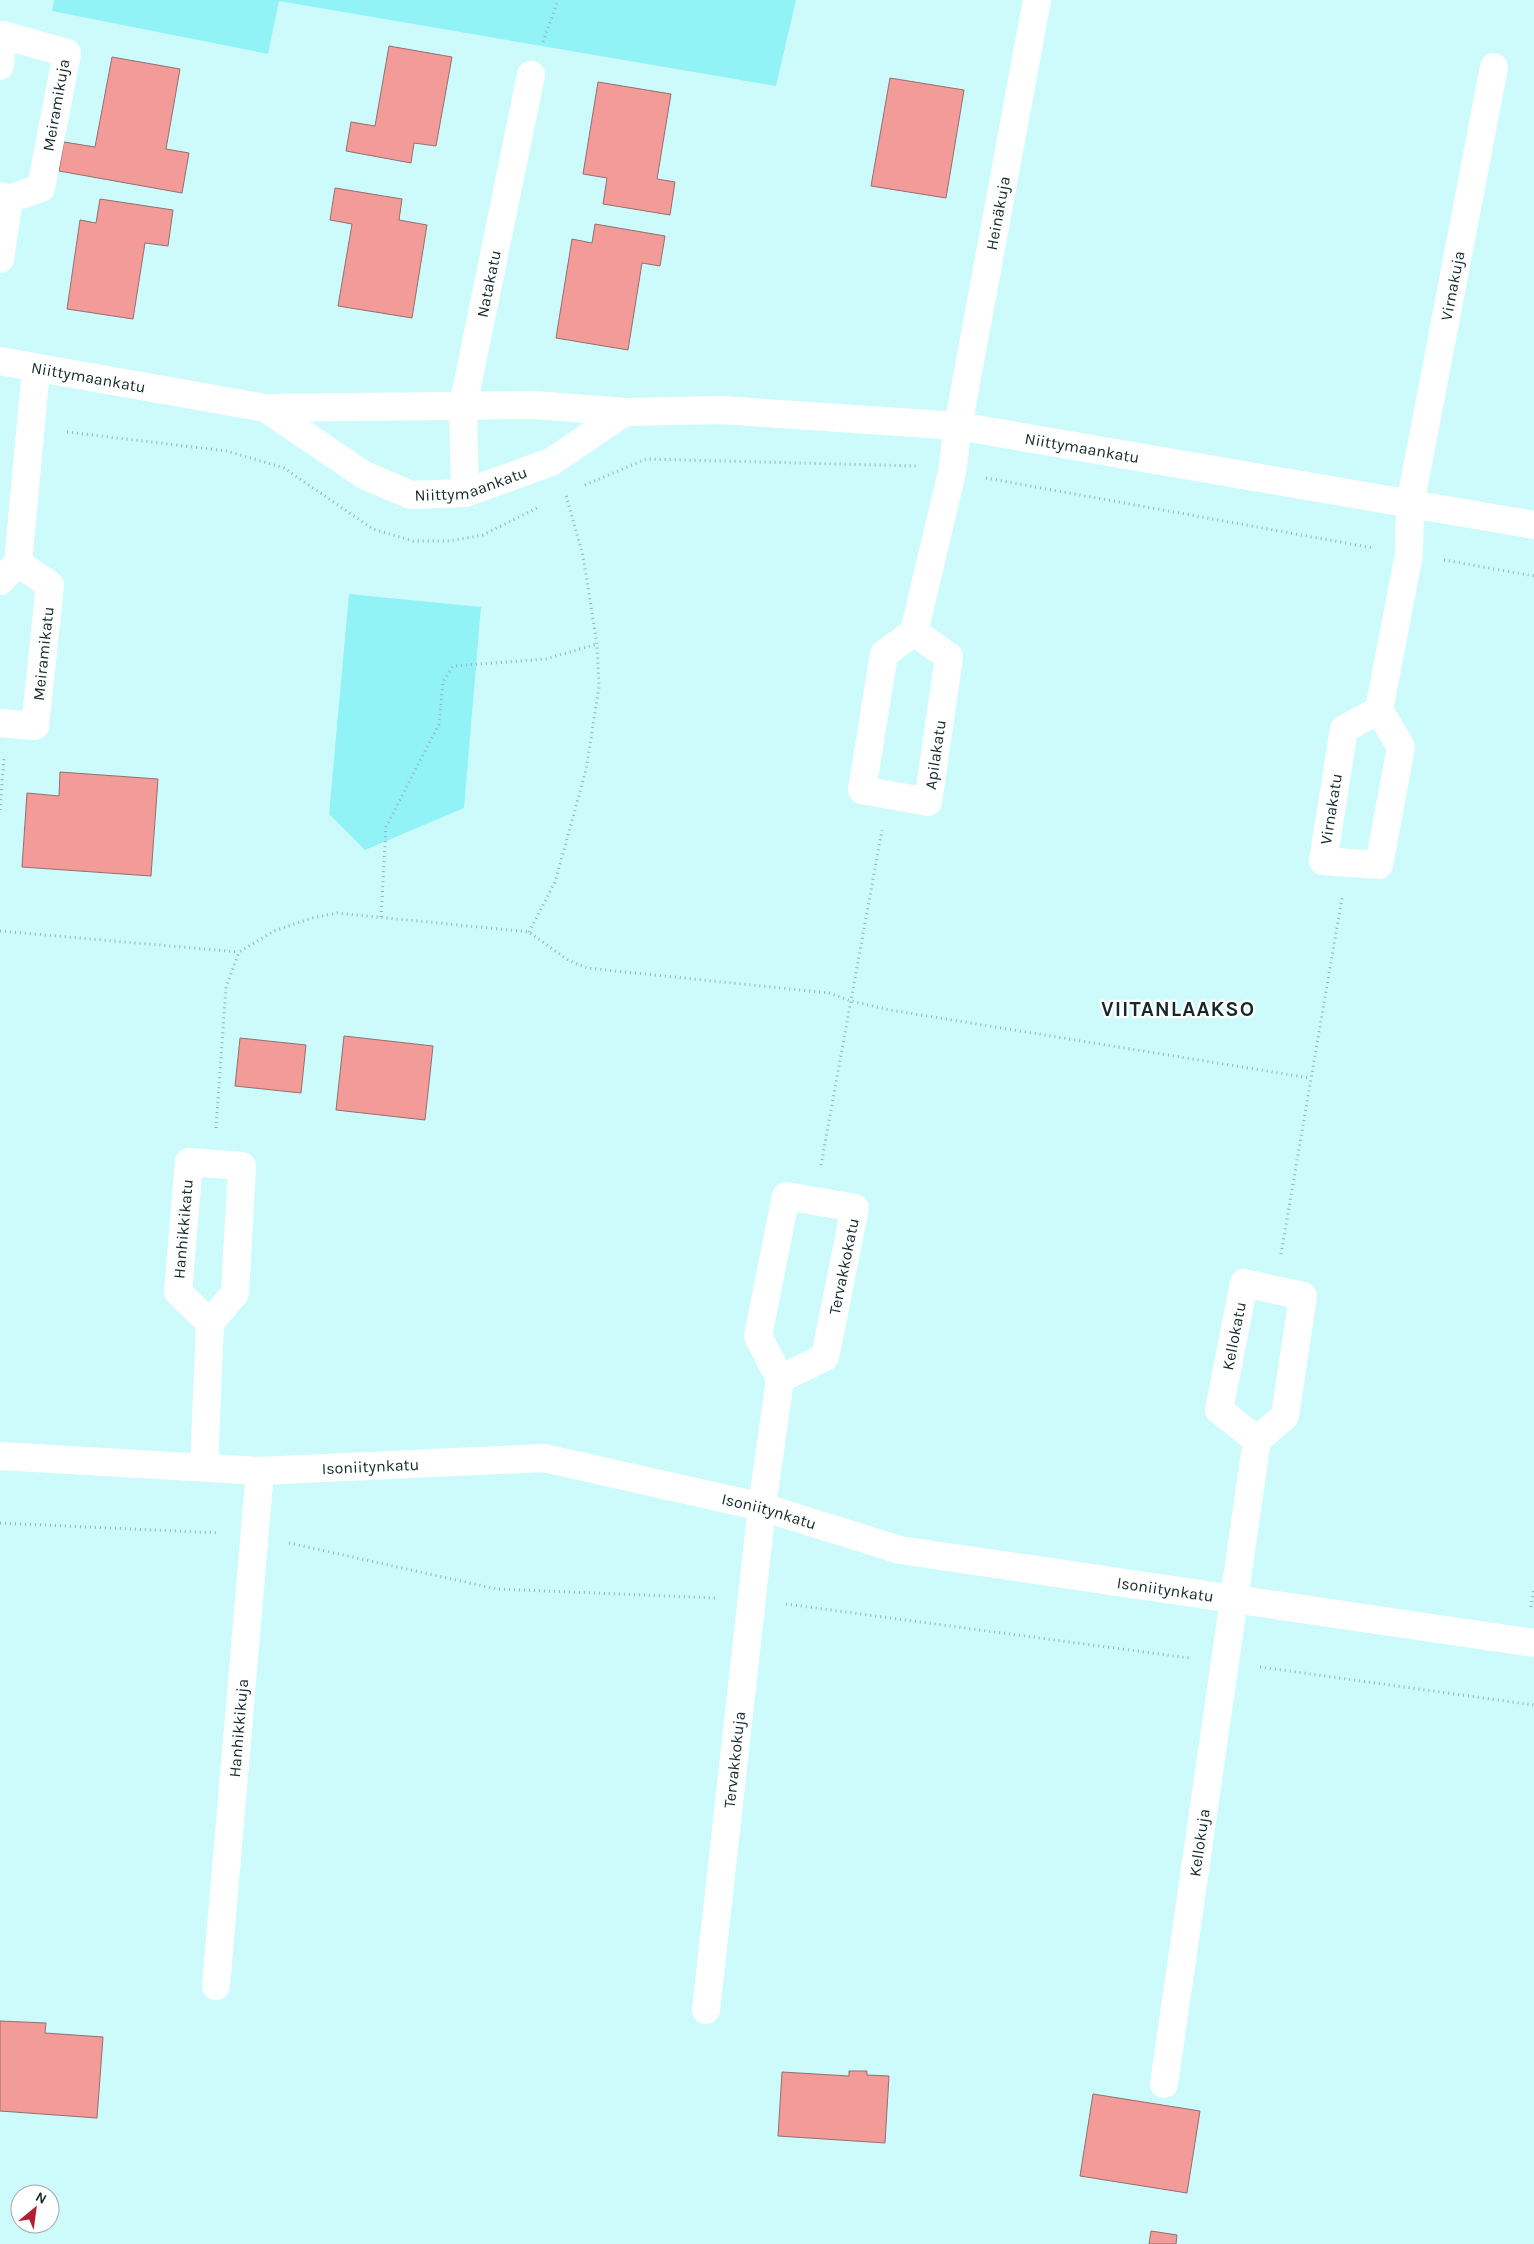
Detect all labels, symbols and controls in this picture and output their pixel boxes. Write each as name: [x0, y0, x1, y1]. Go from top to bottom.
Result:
street label: Meiramikuja: [39, 57, 73, 153]
street label: Heinäkuja: [981, 175, 1014, 252]
street label: Natakatu: [472, 248, 504, 319]
street label: Virnakuja: [1436, 249, 1468, 322]
street label: Niittymaankatu: [30, 357, 147, 396]
street label: Niittymaankatu: [1023, 428, 1141, 467]
street label: Niittymaankatu: [414, 462, 530, 504]
street label: Meiramikatu: [28, 606, 57, 702]
street label: Apilakatu: [920, 718, 949, 791]
street label: Virnakatu: [1316, 772, 1346, 846]
district label: VIITANLAAKSO: [1101, 997, 1255, 1021]
street label: Hanhikkikatu: [169, 1178, 197, 1280]
street label: Tervakkokatu: [824, 1216, 862, 1316]
street label: Kellokatu: [1218, 1300, 1250, 1372]
street label: Isoniitynkatu: [321, 1454, 420, 1478]
street label: Isoniitynkatu: [720, 1489, 819, 1533]
street label: Isoniitynkatu: [1116, 1572, 1215, 1605]
street label: Hanhikkikuja: [224, 1678, 252, 1778]
street label: Tervakkokuja: [719, 1710, 749, 1809]
street label: Kellokuja: [1185, 1807, 1213, 1878]
north arrow: [10, 2184, 60, 2234]
text: N: [33, 2188, 50, 2208]

